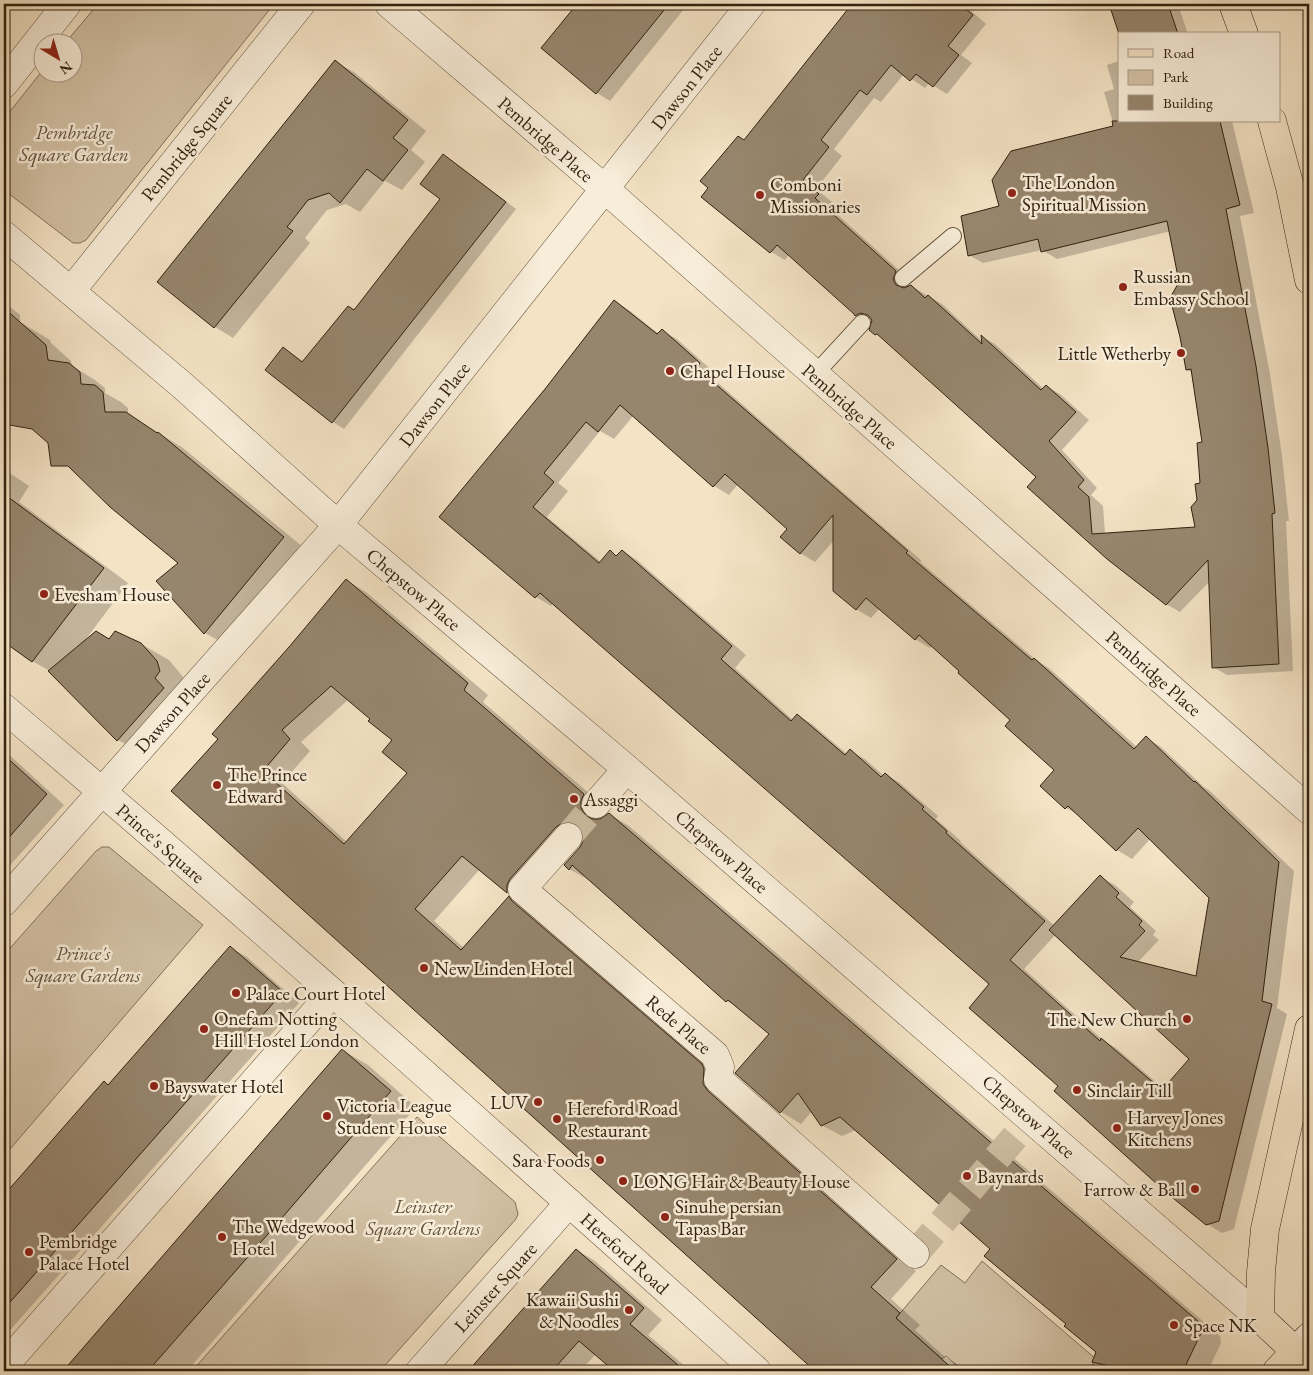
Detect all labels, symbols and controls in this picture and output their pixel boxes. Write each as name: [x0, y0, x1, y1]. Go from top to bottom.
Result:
north arrow: [32, 32, 82, 82]
legend: [1118, 32, 1280, 122]
street label: Dawson Place: [645, 40, 727, 135]
text: Road: [1163, 43, 1195, 62]
text: N: [55, 58, 76, 79]
text: Park: [1163, 67, 1190, 86]
street label: Pembridge Square: [135, 88, 238, 206]
street label: Pembridge Place: [493, 91, 599, 188]
text: Building: [1163, 93, 1213, 112]
park label: Pembridge Square Garden: [18, 120, 129, 168]
place label: The London Spiritual Mission: [1022, 170, 1146, 217]
place label: Comboni Missionaries: [770, 172, 860, 219]
marker: The London Spiritual Mission: [1006, 187, 1018, 199]
marker: Comboni Missionaries: [754, 189, 766, 201]
place label: Russian Embassy School: [1133, 264, 1250, 311]
marker: Russian Embassy School: [1117, 281, 1129, 293]
place label: Little Wetherby: [1057, 341, 1172, 366]
marker: Little Wetherby: [1175, 347, 1187, 359]
street label: Dawson Place: [393, 357, 475, 452]
street label: Pembridge Place: [797, 358, 903, 455]
place label: Chapel House: [680, 359, 785, 384]
marker: Chapel House: [664, 365, 676, 377]
street label: Chepstow Place: [361, 543, 466, 636]
place label: Evesham House: [54, 582, 170, 607]
marker: Evesham House: [38, 588, 50, 600]
street label: Pembridge Place: [1101, 625, 1207, 722]
street label: Dawson Place: [129, 666, 216, 758]
place label: The Prince Edward: [227, 762, 307, 809]
marker: The Prince Edward: [211, 779, 223, 791]
place label: Assaggi: [583, 787, 639, 812]
marker: Assaggi: [568, 793, 580, 805]
street label: Prince's Square: [111, 798, 210, 889]
street label: Chepstow Place: [670, 804, 774, 899]
park label: Prince's Square Gardens: [25, 941, 141, 989]
place label: New Linden Hotel: [434, 956, 573, 981]
marker: New Linden Hotel: [418, 962, 430, 974]
place label: Palace Court Hotel: [246, 981, 386, 1006]
marker: Palace Court Hotel: [230, 987, 242, 999]
street label: Rede Place: [641, 989, 717, 1060]
place label: Onefam Notting Hill Hostel London: [214, 1006, 359, 1053]
place label: The New Church: [1047, 1007, 1177, 1032]
marker: The New Church: [1181, 1013, 1193, 1025]
marker: Onefam Notting Hill Hostel London: [198, 1023, 210, 1035]
street label: Chepstow Place: [977, 1069, 1081, 1164]
place label: Bayswater Hotel: [164, 1074, 284, 1099]
place label: Sinclair Till: [1087, 1078, 1172, 1103]
marker: Bayswater Hotel: [148, 1080, 160, 1092]
marker: Sinclair Till: [1071, 1084, 1083, 1096]
place label: LUV: [490, 1090, 528, 1115]
place label: Victoria League Student House: [337, 1093, 451, 1140]
marker: LUV: [532, 1096, 544, 1108]
place label: Hereford Road Restaurant: [567, 1096, 678, 1143]
place label: Harvey Jones Kitchens: [1127, 1105, 1223, 1152]
marker: Victoria League Student House: [321, 1110, 333, 1122]
marker: Hereford Road Restaurant: [551, 1113, 563, 1125]
marker: Harvey Jones Kitchens: [1111, 1122, 1123, 1134]
place label: Sara Foods: [512, 1148, 590, 1173]
marker: Sara Foods: [594, 1154, 606, 1166]
place label: Baynards: [977, 1164, 1044, 1189]
place label: LONG Hair & Beauty House: [633, 1169, 850, 1194]
marker: Baynards: [961, 1170, 973, 1182]
marker: LONG Hair & Beauty House: [617, 1175, 629, 1187]
place label: Farrow & Ball: [1084, 1177, 1185, 1202]
marker: Farrow & Ball: [1189, 1183, 1201, 1195]
park label: Leinster Square Gardens: [365, 1194, 481, 1242]
place label: Sinuhe persian Tapas Bar: [675, 1194, 782, 1241]
street label: Hereford Road: [575, 1207, 675, 1300]
marker: Sinuhe persian Tapas Bar: [659, 1211, 671, 1223]
place label: The Wedgewood Hotel: [232, 1214, 355, 1261]
place label: Pembridge Palace Hotel: [39, 1229, 130, 1276]
marker: The Wedgewood Hotel: [216, 1231, 228, 1243]
street label: Leinster Square: [448, 1237, 542, 1338]
marker: Pembridge Palace Hotel: [23, 1246, 35, 1258]
place label: Kawaii Sushi & Noodles: [526, 1287, 619, 1334]
marker: Kawaii Sushi & Noodles: [623, 1304, 635, 1316]
place label: Space NK: [1184, 1313, 1258, 1338]
marker: Space NK: [1168, 1319, 1180, 1331]

